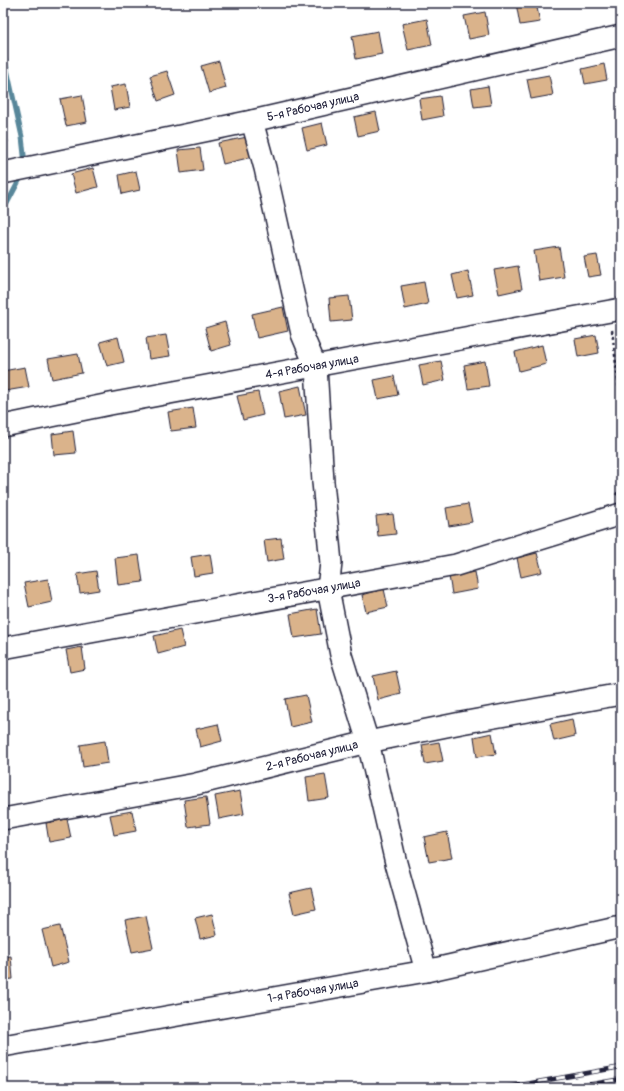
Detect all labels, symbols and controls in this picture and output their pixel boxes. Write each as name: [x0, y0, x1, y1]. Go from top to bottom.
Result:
street label: 5-я Рабочая улица: [265, 89, 361, 125]
street label: 4-я Рабочая улица: [264, 351, 360, 383]
street label: 3-я Рабочая улица: [266, 575, 362, 607]
street label: 2-я Рабочая улица: [264, 737, 360, 775]
street label: 1-я Рабочая улица: [266, 976, 360, 1006]

